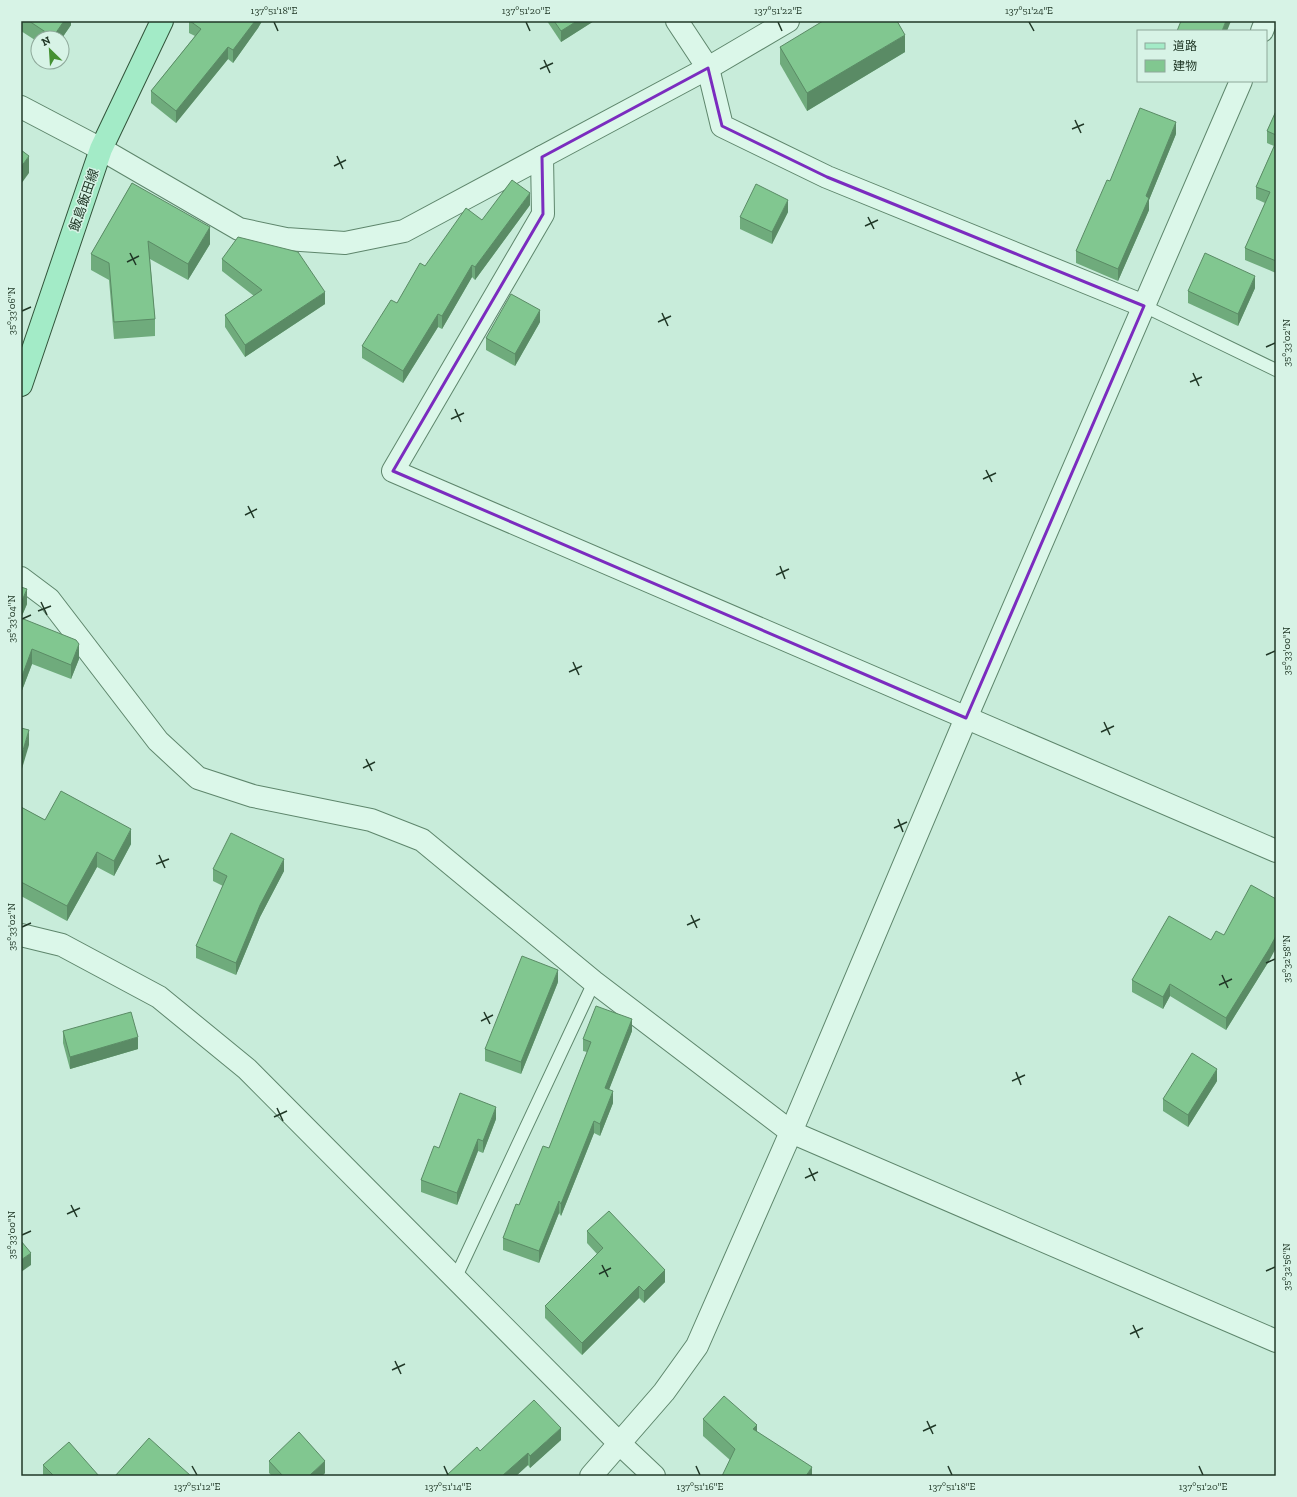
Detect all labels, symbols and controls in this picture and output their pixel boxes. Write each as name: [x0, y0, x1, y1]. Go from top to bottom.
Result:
text: 137°51'18"E: [251, 5, 298, 17]
text: 137°51'20"E: [502, 5, 550, 17]
text: 137°51'22"E: [754, 5, 802, 17]
text: 137°51'24"E: [1005, 5, 1053, 17]
north arrow: [30, 30, 70, 70]
legend: [1137, 30, 1267, 82]
text: N: [39, 33, 53, 49]
text: 道路: [1173, 39, 1197, 53]
text: 建物: [1173, 59, 1197, 73]
street label: 飯島飯田線: [66, 167, 102, 233]
text: 35°33'06"N: [6, 286, 18, 335]
text: 35°33'02"N: [1281, 319, 1293, 367]
text: 35°33'04"N: [6, 595, 18, 643]
text: 35°33'00"N: [1281, 626, 1293, 675]
text: 35°33'02"N: [6, 903, 18, 951]
text: 35°32'58"N: [1281, 935, 1293, 983]
text: 35°33'00"N: [6, 1210, 18, 1259]
text: 35°32'56"N: [1281, 1243, 1293, 1291]
text: 137°51'12"E: [174, 1481, 220, 1493]
text: 137°51'14"E: [425, 1481, 471, 1493]
text: 137°51'16"E: [677, 1481, 724, 1493]
text: 137°51'18"E: [929, 1481, 976, 1493]
text: 137°51'20"E: [1179, 1481, 1227, 1493]

